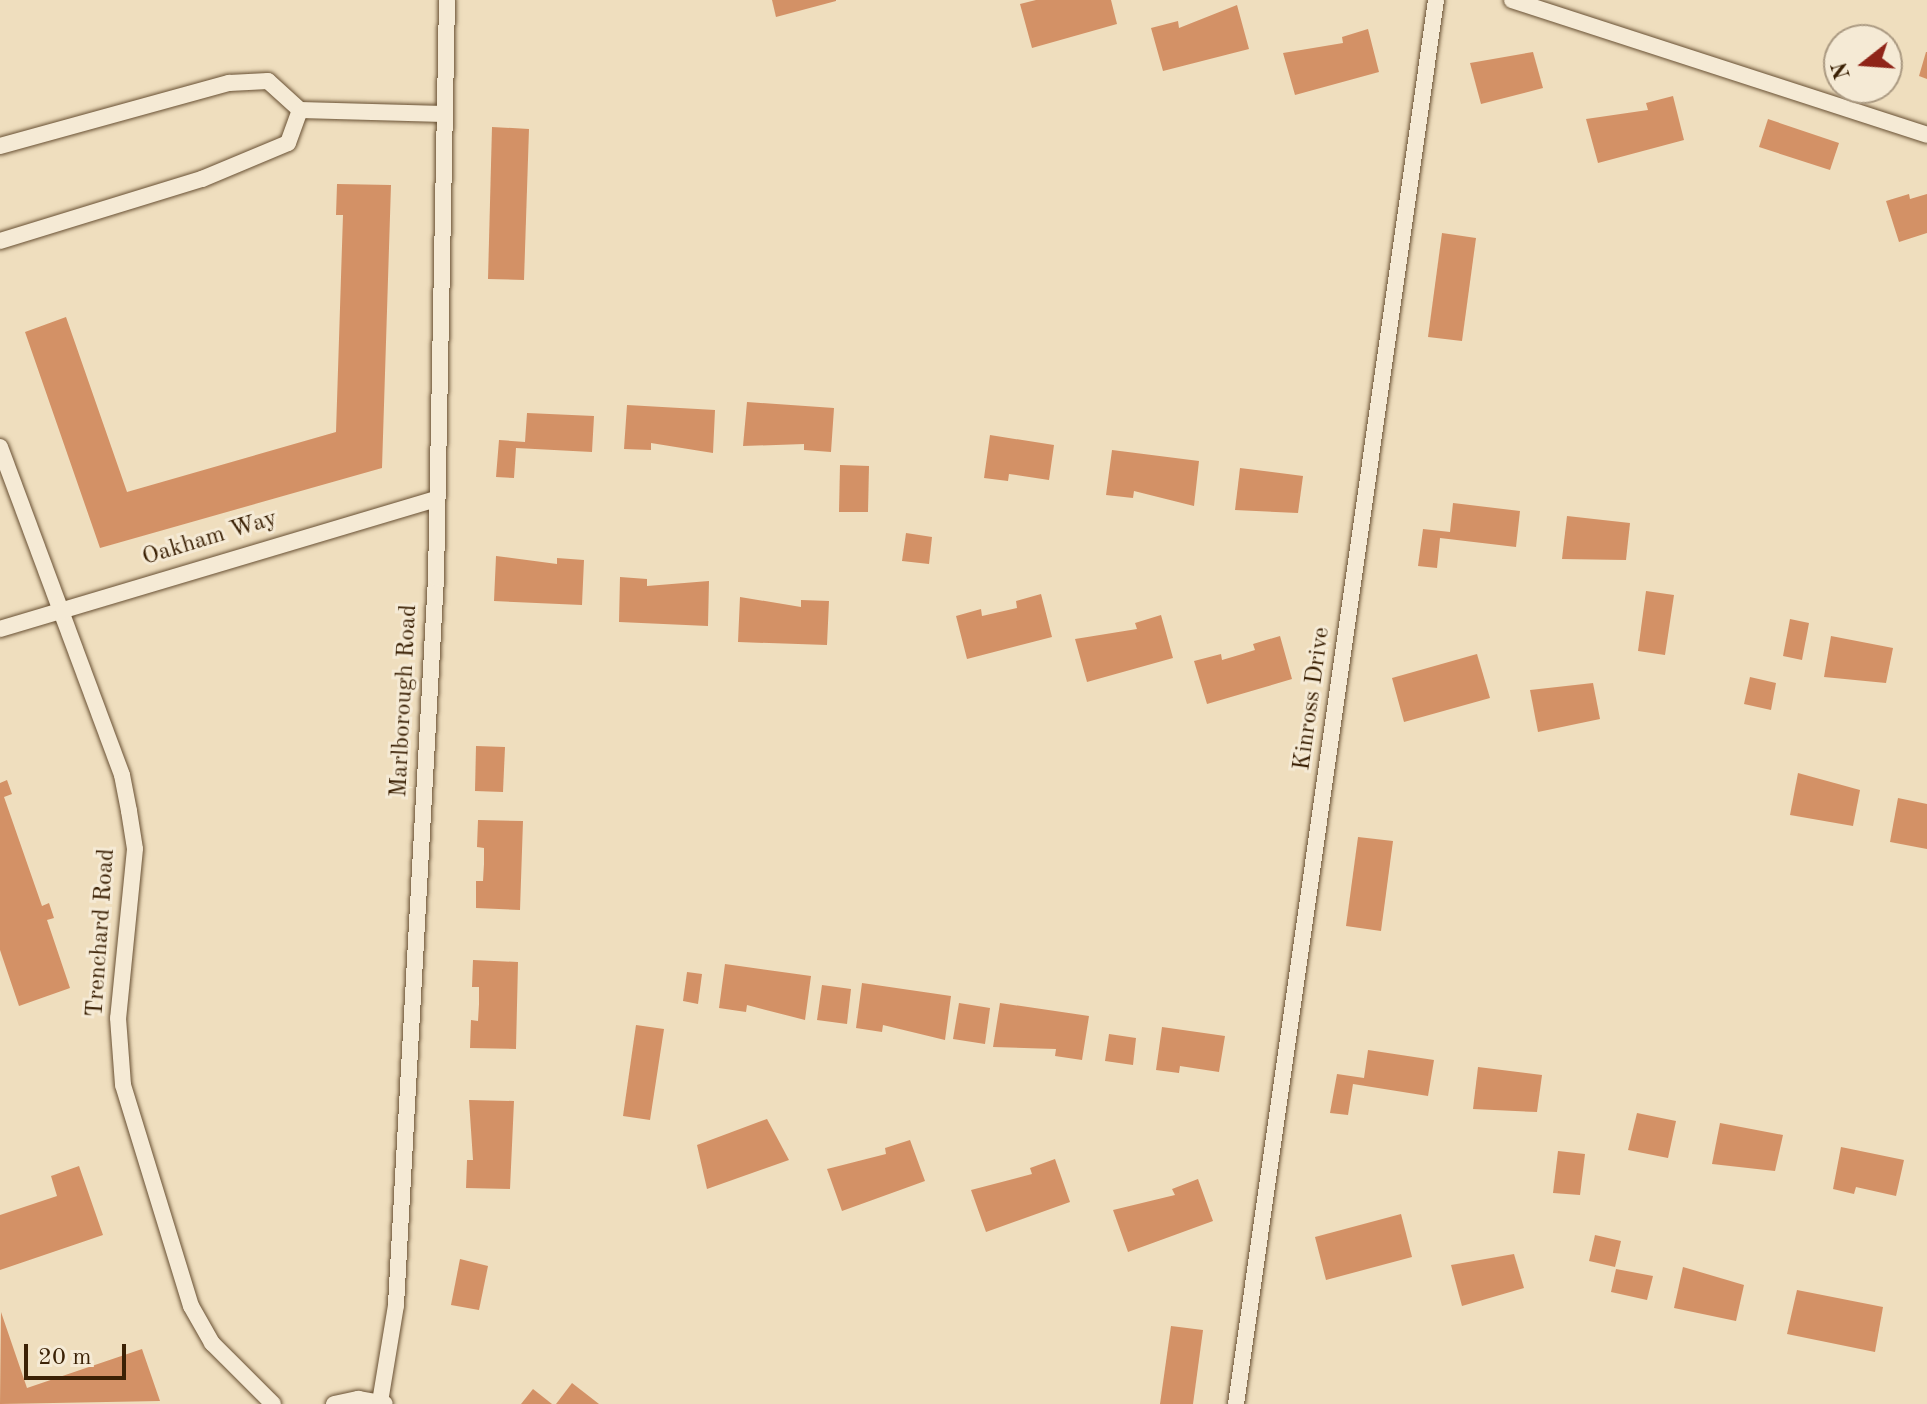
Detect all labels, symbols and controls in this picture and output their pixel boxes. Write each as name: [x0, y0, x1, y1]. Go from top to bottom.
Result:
north arrow: [1823, 24, 1903, 104]
text: N: [1829, 59, 1855, 82]
street label: Oakham Way: [139, 505, 281, 573]
street label: Marlborough Road: [386, 604, 424, 798]
street label: Kinross Drive: [1289, 625, 1337, 773]
street label: Trenchard Road: [82, 848, 122, 1018]
scale bar: [28, 1328, 130, 1378]
text: 20 m: [38, 1346, 92, 1370]

